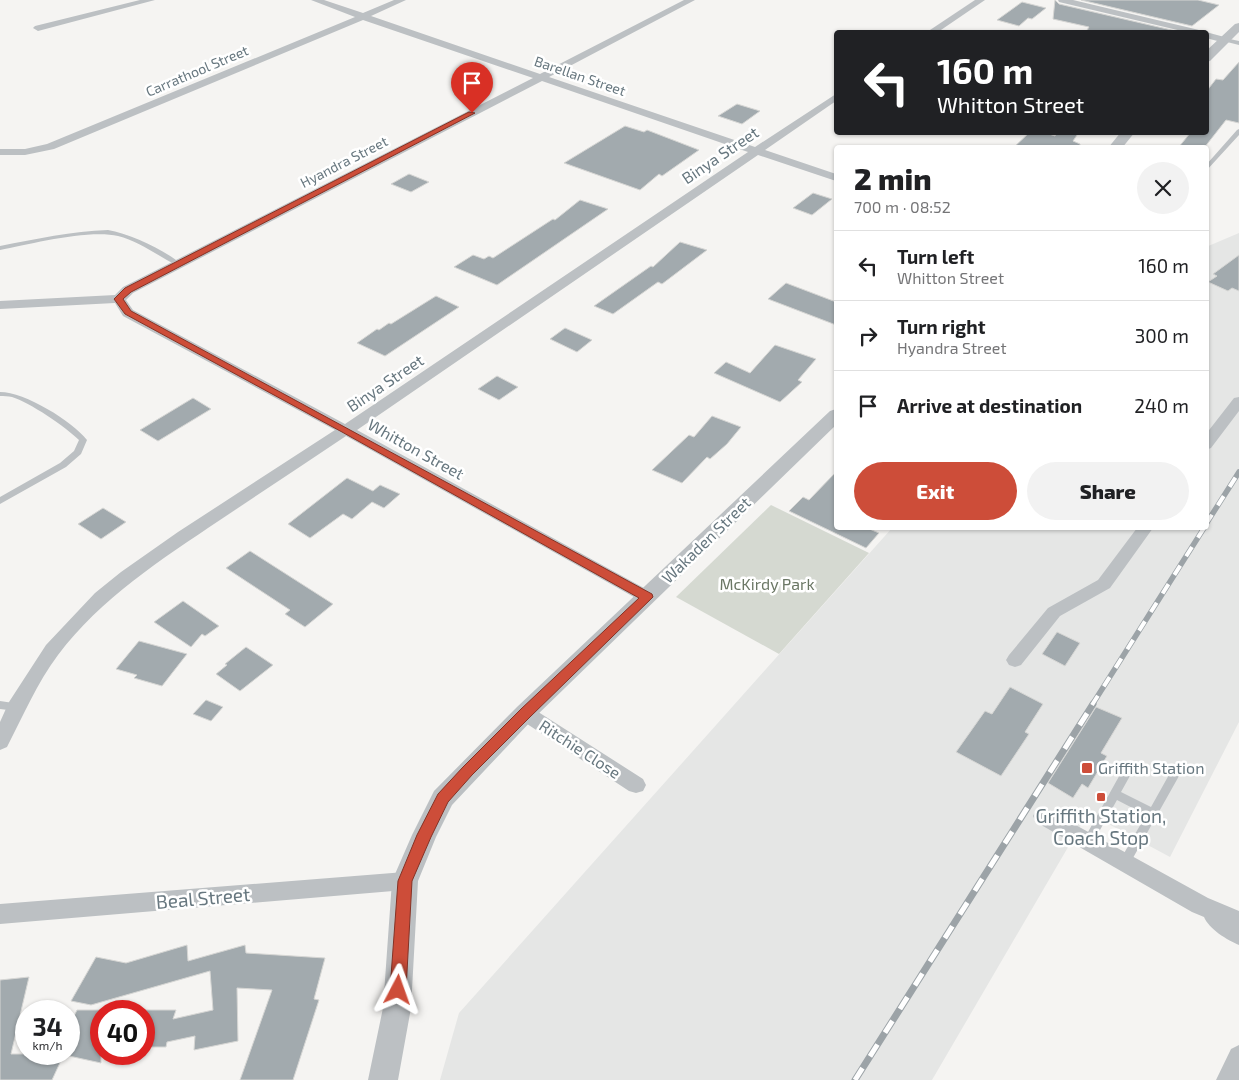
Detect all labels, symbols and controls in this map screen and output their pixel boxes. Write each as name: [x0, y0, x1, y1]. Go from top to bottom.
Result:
street label: Carrathool Street: [143, 41, 251, 100]
text: 160 m: [937, 49, 1033, 91]
icon: left: [854, 50, 919, 115]
street label: Barellan Street: [532, 52, 628, 99]
pin: [451, 62, 493, 113]
icon: arrive: [458, 69, 486, 97]
text: Whitton Street: [937, 91, 1084, 117]
street label: Binya Street: [678, 122, 762, 187]
street label: Hyandra Street: [297, 132, 390, 191]
text: 2 min: [854, 160, 932, 196]
button: close: [1137, 162, 1189, 214]
text: 700 m · 08:52: [854, 197, 951, 216]
text: Turn left: [897, 245, 974, 268]
icon: left: [854, 252, 882, 280]
text: 160 m: [1138, 254, 1189, 277]
text: Whitton Street: [897, 268, 1004, 287]
text: Turn right: [897, 315, 985, 338]
icon: right: [854, 322, 882, 350]
text: 300 m: [1135, 324, 1189, 347]
text: Hyandra Street: [897, 338, 1007, 357]
street label: Binya Street: [343, 350, 427, 415]
icon: arrive: [854, 392, 882, 420]
text: Arrive at destination: [897, 394, 1082, 417]
text: 240 m: [1134, 394, 1189, 417]
street label: Whitton Street: [365, 414, 468, 483]
button: Exit: [854, 462, 1017, 520]
button: Share: [1027, 462, 1189, 520]
street label: Wakaden Street: [657, 493, 754, 587]
park label: McKirdy Park: [719, 574, 815, 593]
street label: Ritchie Close: [536, 715, 624, 782]
place label: Griffith Station: [1098, 758, 1204, 777]
marker: Griffith Station: [1080, 761, 1094, 775]
marker: Griffith Station, Coach Stop: [1095, 791, 1107, 803]
place label: Griffith Station, Coach Stop: [1036, 804, 1166, 849]
street label: Beal Street: [155, 882, 251, 913]
position arrow: [371, 963, 423, 1015]
speed limit sign: 40: [90, 1000, 155, 1065]
text: 34: [32, 1011, 63, 1041]
text: km/h: [33, 1038, 62, 1052]

